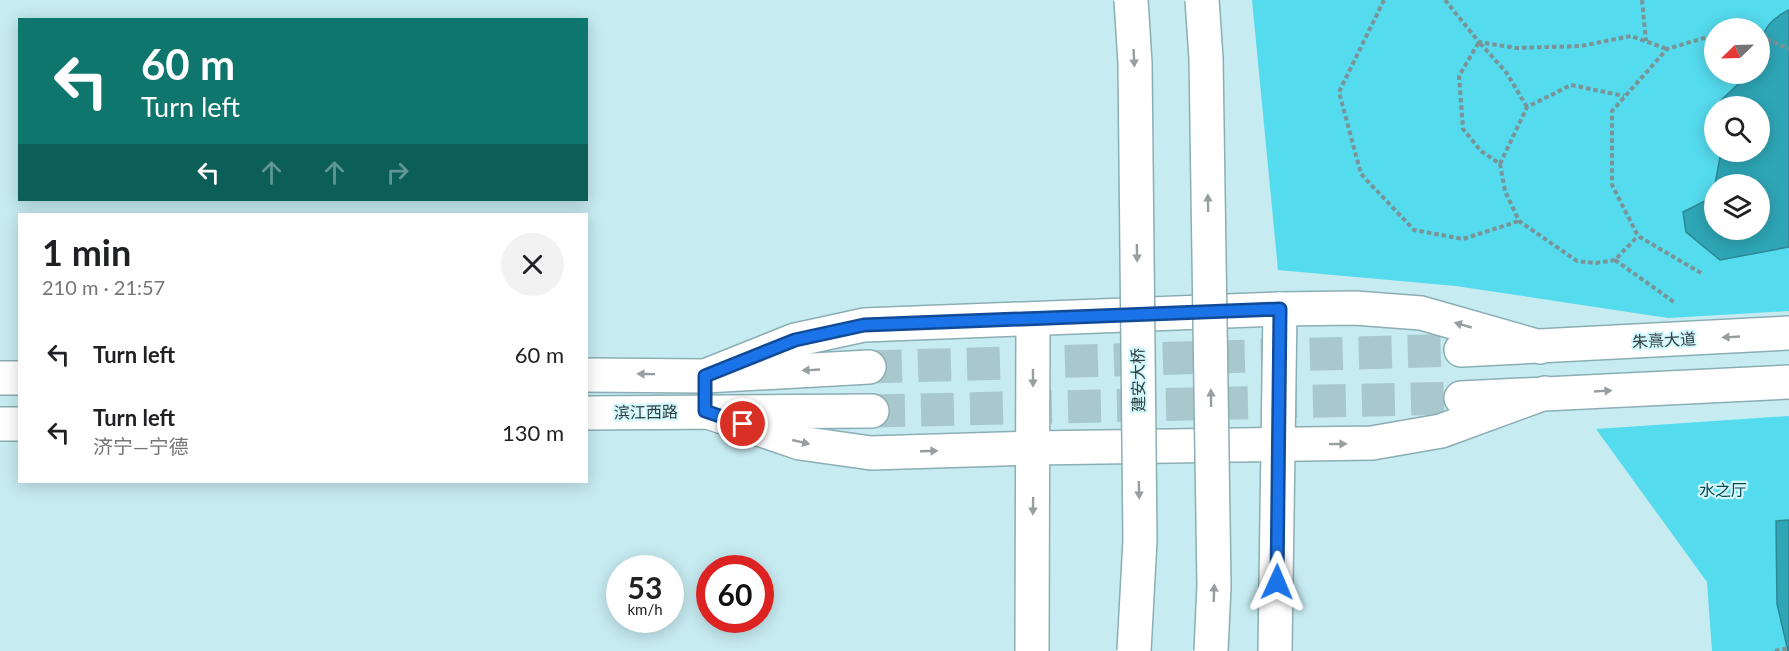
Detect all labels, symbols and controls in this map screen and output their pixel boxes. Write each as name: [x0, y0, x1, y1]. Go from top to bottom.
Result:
north arrow: [1704, 18, 1770, 84]
map controls: [1704, 18, 1770, 240]
text: 60 m: [141, 39, 235, 89]
icon: left: [42, 42, 120, 120]
one-way arrow: [1130, 49, 1139, 68]
text: Turn left: [141, 90, 240, 123]
button: search: [1704, 96, 1770, 162]
icon: left: [192, 156, 225, 189]
icon: ahead: [255, 156, 288, 189]
icon: ahead: [318, 156, 351, 189]
icon: right: [381, 156, 414, 189]
button: layers: [1704, 174, 1770, 240]
one-way arrow: [1203, 193, 1213, 212]
text: 1 min: [42, 230, 131, 274]
button: close: [501, 233, 564, 296]
one-way arrow: [1132, 244, 1142, 263]
text: 210 m · 21:57: [42, 275, 165, 299]
one-way arrow: [1454, 320, 1472, 329]
street label: 朱熹大道: [1632, 328, 1696, 351]
one-way arrow: [1721, 332, 1740, 341]
icon: left: [42, 338, 75, 371]
text: Turn left: [93, 341, 175, 368]
text: 60 m: [515, 341, 564, 368]
street label: 建安大桥: [1127, 348, 1148, 412]
one-way arrow: [801, 366, 820, 375]
one-way arrow: [637, 369, 656, 379]
one-way arrow: [1028, 369, 1038, 388]
one-way arrow: [1594, 386, 1613, 395]
one-way arrow: [1206, 388, 1216, 407]
pin: [717, 398, 768, 449]
street label: 滨江西路: [614, 401, 678, 422]
text: Turn left: [93, 404, 175, 431]
icon: arrive: [726, 407, 759, 440]
icon: left: [42, 416, 75, 449]
text: 130 m: [502, 419, 564, 446]
text: 济宁—宁德: [93, 434, 189, 458]
one-way arrow: [792, 438, 811, 447]
one-way arrow: [1329, 439, 1348, 448]
one-way arrow: [920, 447, 939, 456]
park label: 水之厅: [1699, 480, 1747, 499]
one-way arrow: [1134, 481, 1144, 500]
one-way arrow: [1028, 497, 1038, 516]
position arrow: [1245, 550, 1309, 614]
speed limit sign: 60: [696, 555, 774, 633]
text: 53: [628, 569, 662, 605]
one-way arrow: [1209, 583, 1218, 602]
text: km/h: [627, 600, 663, 618]

